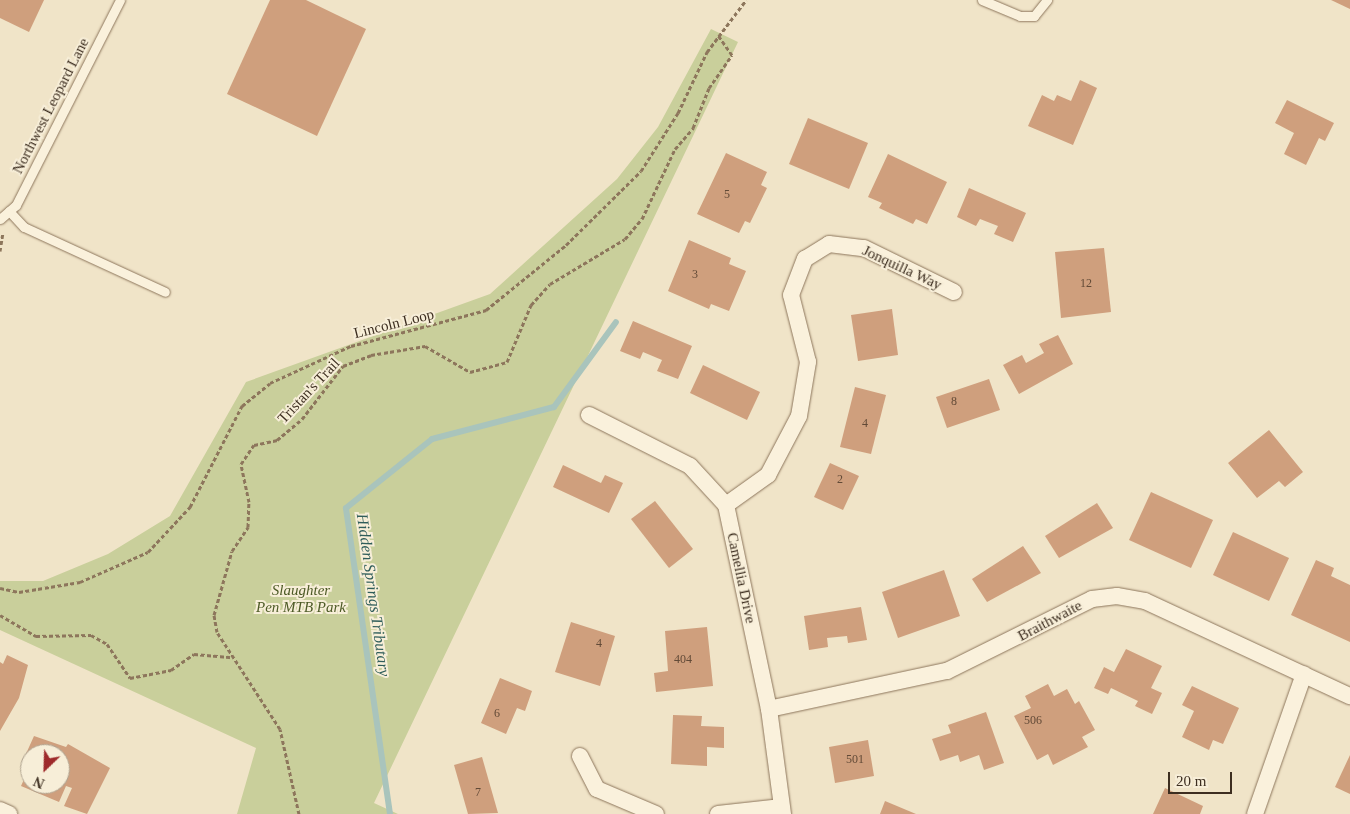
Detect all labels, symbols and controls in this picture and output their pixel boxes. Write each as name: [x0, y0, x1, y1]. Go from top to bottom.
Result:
street label: Northwest Leopard Lane: [9, 35, 93, 177]
house number: 5: [724, 188, 730, 202]
street label: Jonquilla Way: [859, 242, 945, 294]
house number: 3: [692, 268, 698, 282]
house number: 12: [1080, 277, 1092, 291]
street label: Lincoln Loop: [352, 305, 436, 343]
street label: Tristan's Trail: [274, 355, 344, 427]
house number: 8: [951, 395, 957, 409]
house number: 4: [862, 417, 868, 431]
house number: 2: [837, 473, 843, 487]
water label: Hidden Springs Tributary: [352, 512, 394, 678]
street label: Camellia Drive: [723, 531, 759, 625]
park label: Slaughter Pen MTB Park: [256, 581, 346, 616]
street label: Braithwaite: [1015, 597, 1085, 645]
house number: 4: [596, 637, 602, 651]
house number: 404: [674, 653, 692, 667]
house number: 6: [494, 707, 500, 721]
house number: 506: [1024, 714, 1042, 728]
north arrow: [20, 744, 70, 794]
house number: 501: [846, 753, 864, 767]
scale bar: [1170, 762, 1234, 794]
text: N: [31, 773, 47, 791]
text: 20 m: [1176, 773, 1206, 789]
house number: 7: [475, 786, 481, 800]

